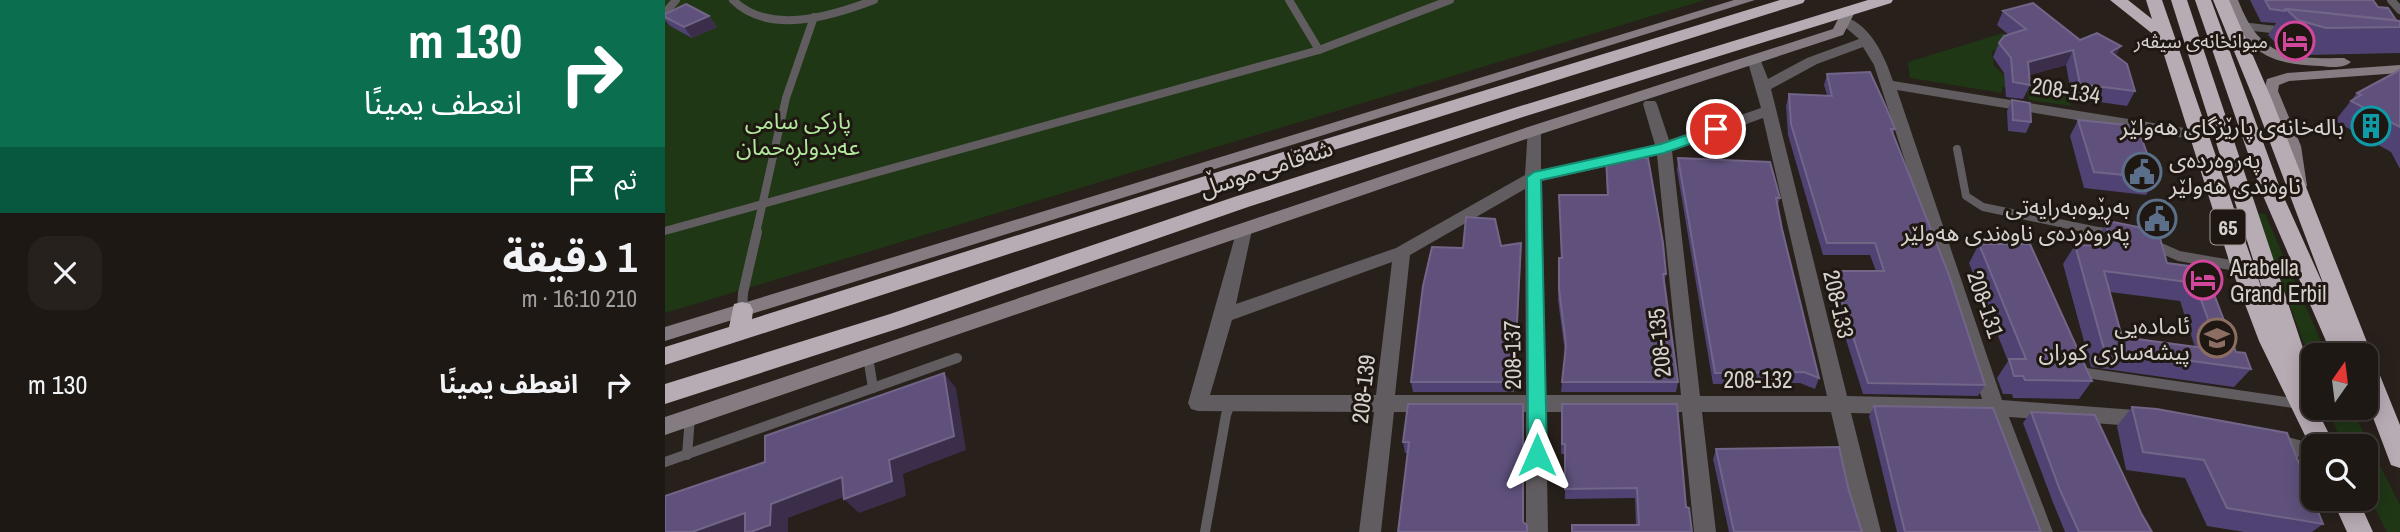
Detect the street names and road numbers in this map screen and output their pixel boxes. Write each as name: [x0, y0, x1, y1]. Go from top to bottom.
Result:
street label: 208-134: [2029, 69, 2103, 111]
street label: شەقامی موسڵ: [1195, 131, 1337, 204]
road number: 65: [2211, 210, 2245, 244]
street label: 208-131: [1960, 266, 2012, 342]
street label: 208-133: [1816, 267, 1862, 341]
street label: 208-135: [1640, 307, 1678, 379]
street label: 208-137: [1496, 320, 1528, 390]
street label: 208-139: [1344, 353, 1382, 425]
street label: 208-132: [1723, 364, 1793, 395]

